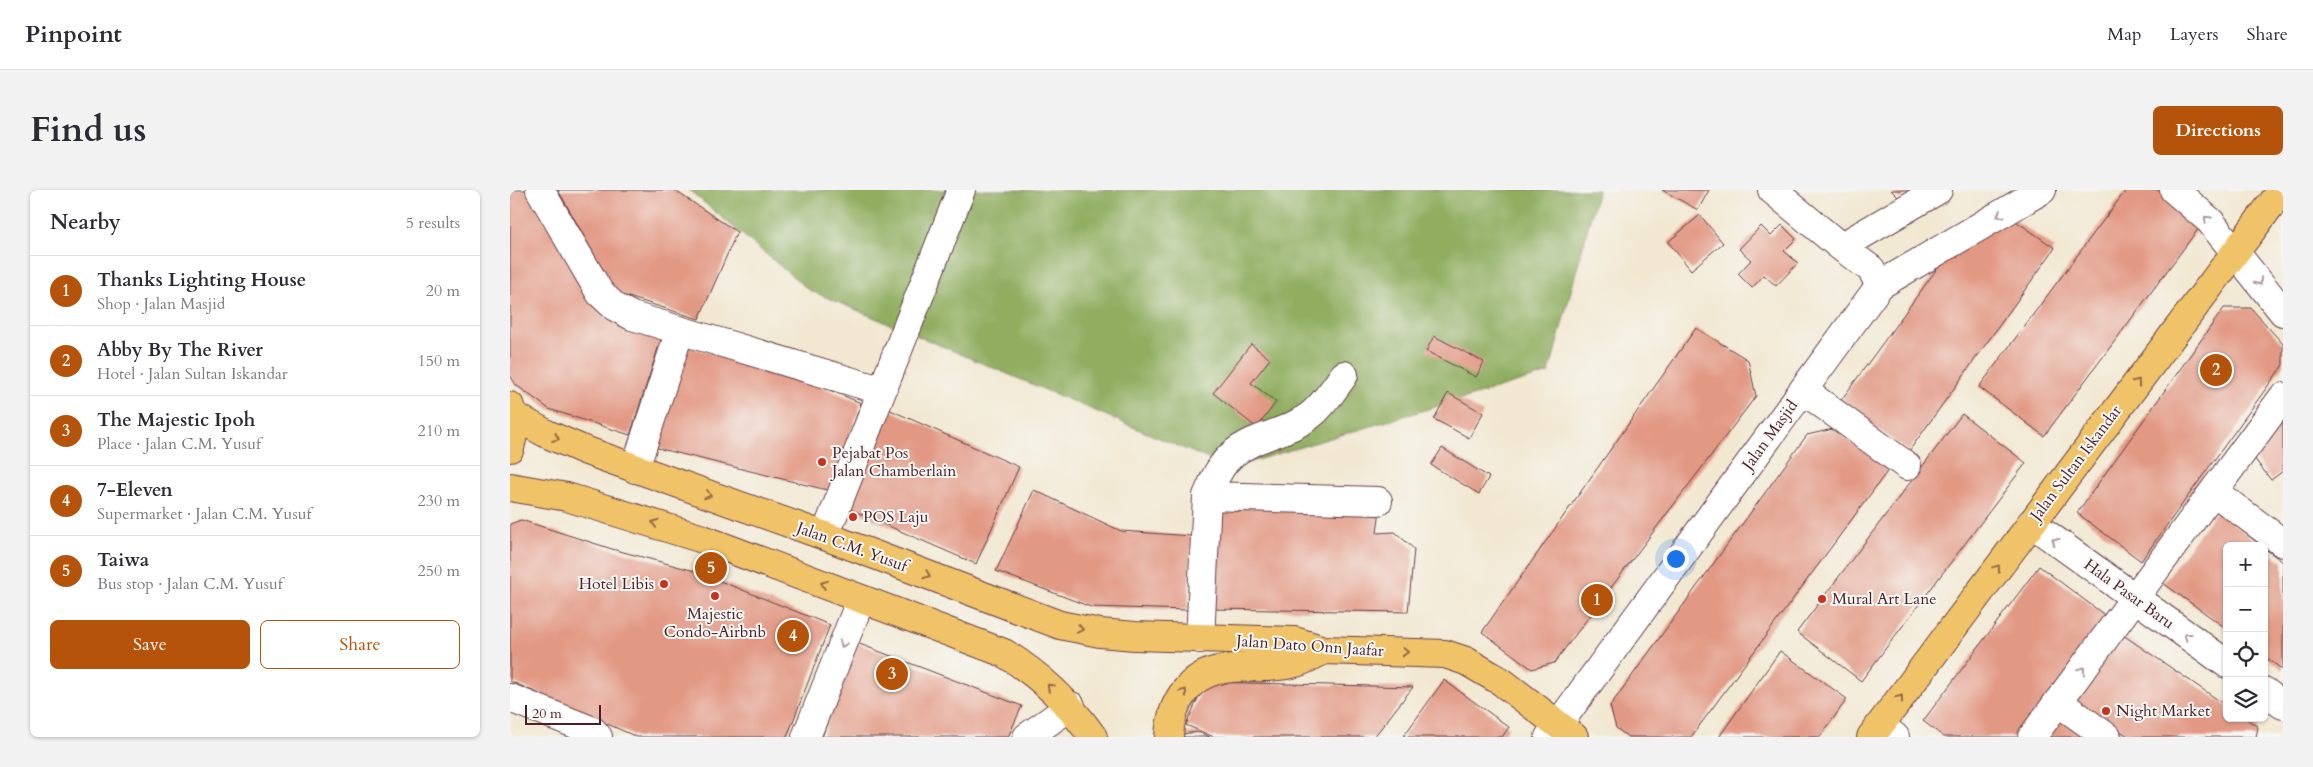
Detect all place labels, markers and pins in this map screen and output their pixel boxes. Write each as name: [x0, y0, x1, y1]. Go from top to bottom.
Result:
pin: 2: [2200, 351, 2232, 389]
place label: Pejabat Pos Jalan Chamberlain: [830, 442, 956, 482]
marker: Pejabat Pos Jalan Chamberlain: [816, 456, 828, 468]
place label: POS Laju: [863, 506, 929, 528]
marker: POS Laju: [847, 511, 859, 523]
pin: 5: [695, 549, 727, 587]
place label: Hotel Libis: [579, 573, 654, 595]
marker: Hotel Libis: [658, 578, 670, 590]
pin: 1: [1581, 581, 1613, 619]
place label: Mural Art Lane: [1832, 588, 1937, 610]
marker: Majestic Condo-Airbnb: [709, 590, 721, 602]
marker: Mural Art Lane: [1816, 593, 1828, 605]
place label: Majestic Condo-Airbnb: [664, 603, 766, 643]
pin: 4: [777, 617, 809, 655]
pin: 3: [876, 655, 908, 693]
place label: Night Market: [2116, 700, 2210, 722]
marker: Night Market: [2100, 705, 2112, 717]

